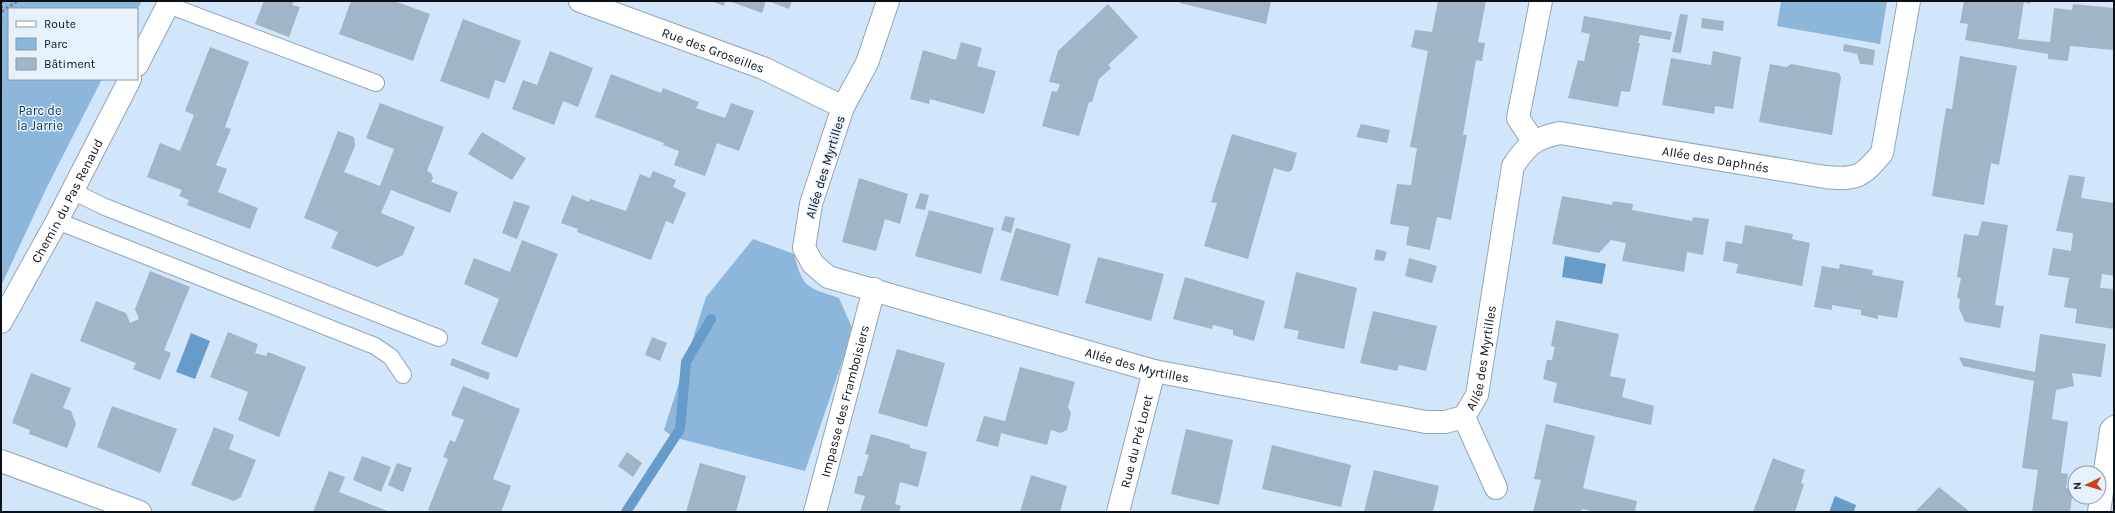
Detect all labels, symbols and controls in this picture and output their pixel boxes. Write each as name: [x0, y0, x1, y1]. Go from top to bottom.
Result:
legend: [8, 8, 138, 80]
text: Route: [44, 17, 76, 31]
street label: Rue des Groseilles: [660, 24, 767, 76]
text: Parc: [44, 37, 68, 51]
text: Bâtiment: [44, 57, 96, 71]
park label: Parc de la Jarrie: [17, 103, 63, 133]
street label: Allée des Myrtilles: [802, 114, 848, 220]
street label: Chemin du Pas Renaud: [28, 136, 105, 265]
street label: Allée des Daphnés: [1661, 143, 1770, 175]
street label: Allée des Myrtilles: [1462, 304, 1499, 413]
street label: Impasse des Framboisiers: [817, 323, 872, 479]
street label: Allée des Myrtilles: [1083, 344, 1191, 385]
street label: Rue du Pré Loret: [1117, 393, 1155, 489]
north arrow: [2067, 465, 2107, 505]
text: N: [2071, 481, 2084, 490]

